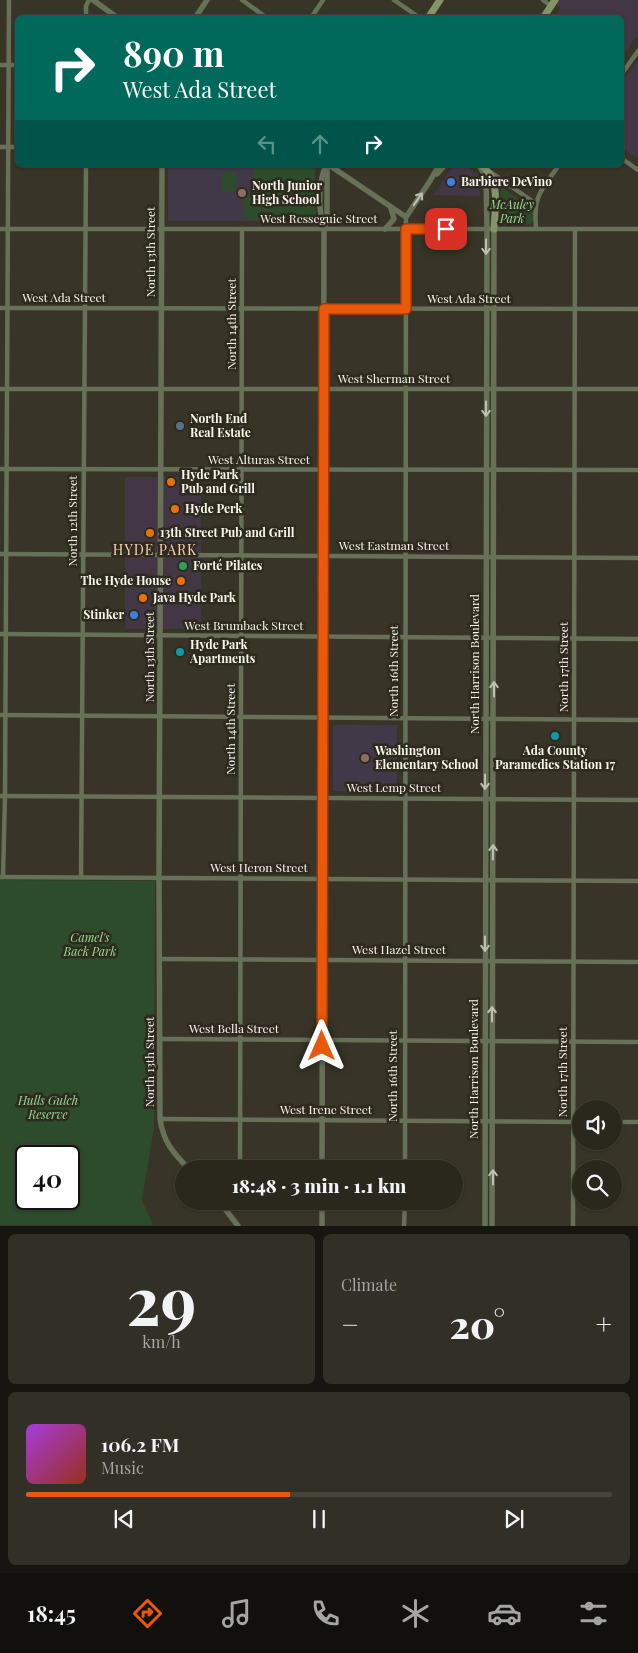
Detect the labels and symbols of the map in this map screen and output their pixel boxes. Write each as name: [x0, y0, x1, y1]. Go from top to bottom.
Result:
place label: Barbiere DeVino: [461, 173, 552, 189]
marker: Barbiere DeVino: [445, 176, 457, 188]
place label: North Junior High School: [252, 177, 323, 207]
marker: North Junior High School: [236, 187, 248, 199]
one-way arrow: [413, 192, 423, 206]
park label: McAuley Park: [489, 196, 534, 226]
street label: North 13th Street: [142, 206, 158, 297]
pin: [425, 208, 467, 250]
street label: West Resseguie Street: [259, 210, 378, 226]
one-way arrow: [481, 238, 491, 254]
street label: North 14th Street: [223, 278, 239, 370]
street label: West Ada Street: [21, 289, 107, 305]
street label: West Ada Street: [426, 290, 512, 306]
street label: West Sherman Street: [337, 370, 451, 386]
one-way arrow: [481, 400, 491, 417]
place label: North End Real Estate: [190, 410, 251, 440]
marker: North End Real Estate: [174, 420, 186, 432]
street label: West Alturas Street: [207, 451, 311, 467]
place label: Hyde Park Pub and Grill: [181, 466, 255, 496]
street label: North 12th Street: [64, 475, 80, 567]
marker: Hyde Park Pub and Grill: [165, 476, 177, 488]
place label: Hyde Perk: [185, 500, 243, 516]
marker: Hyde Perk: [169, 503, 181, 515]
place label: 13th Street Pub and Grill: [160, 524, 295, 540]
marker: 13th Street Pub and Grill: [144, 527, 156, 539]
street label: West Eastman Street: [338, 537, 450, 553]
district label: HYDE PARK: [113, 540, 197, 559]
place label: Forté Pilates: [193, 557, 263, 573]
marker: Forté Pilates: [177, 560, 189, 572]
place label: The Hyde House: [80, 572, 171, 588]
marker: The Hyde House: [175, 575, 187, 587]
place label: Java Hyde Park: [152, 589, 237, 605]
marker: Java Hyde Park: [137, 592, 149, 604]
street label: North Harrison Boulevard: [466, 594, 482, 734]
place label: Stinker: [83, 606, 124, 622]
marker: Stinker: [128, 609, 140, 621]
street label: North 13th Street: [141, 611, 157, 702]
street label: West Brumback Street: [183, 617, 304, 633]
street label: North 17th Street: [555, 621, 571, 712]
street label: North 16th Street: [385, 624, 401, 717]
place label: Hyde Park Apartments: [189, 636, 256, 666]
marker: Hyde Park Apartments: [174, 646, 186, 658]
one-way arrow: [489, 682, 498, 698]
street label: North 14th Street: [222, 683, 238, 775]
marker: Ada County Paramedics Station 17: [549, 730, 561, 742]
place label: Washington Elementary School: [374, 742, 479, 772]
place label: Ada County Paramedics Station 17: [495, 742, 616, 772]
marker: Washington Elementary School: [359, 752, 371, 764]
one-way arrow: [481, 773, 490, 789]
street label: West Lemp Street: [346, 779, 442, 795]
one-way arrow: [488, 844, 498, 860]
street label: West Heron Street: [209, 859, 308, 875]
park label: Camel's Back Park: [63, 929, 116, 959]
one-way arrow: [480, 936, 490, 952]
street label: West Hazel Street: [351, 941, 447, 957]
street label: North Harrison Boulevard: [465, 999, 481, 1139]
one-way arrow: [487, 1007, 497, 1023]
street label: North 13th Street: [141, 1016, 157, 1107]
position arrow: [295, 1019, 347, 1071]
street label: West Bella Street: [188, 1020, 280, 1036]
street label: North 17th Street: [554, 1026, 570, 1117]
street label: North 16th Street: [384, 1029, 400, 1122]
park label: Hulls Gulch Reserve: [17, 1092, 78, 1122]
street label: West Irene Street: [279, 1101, 373, 1117]
speed limit sign: 40: [15, 1145, 80, 1210]
one-way arrow: [488, 1169, 497, 1185]

